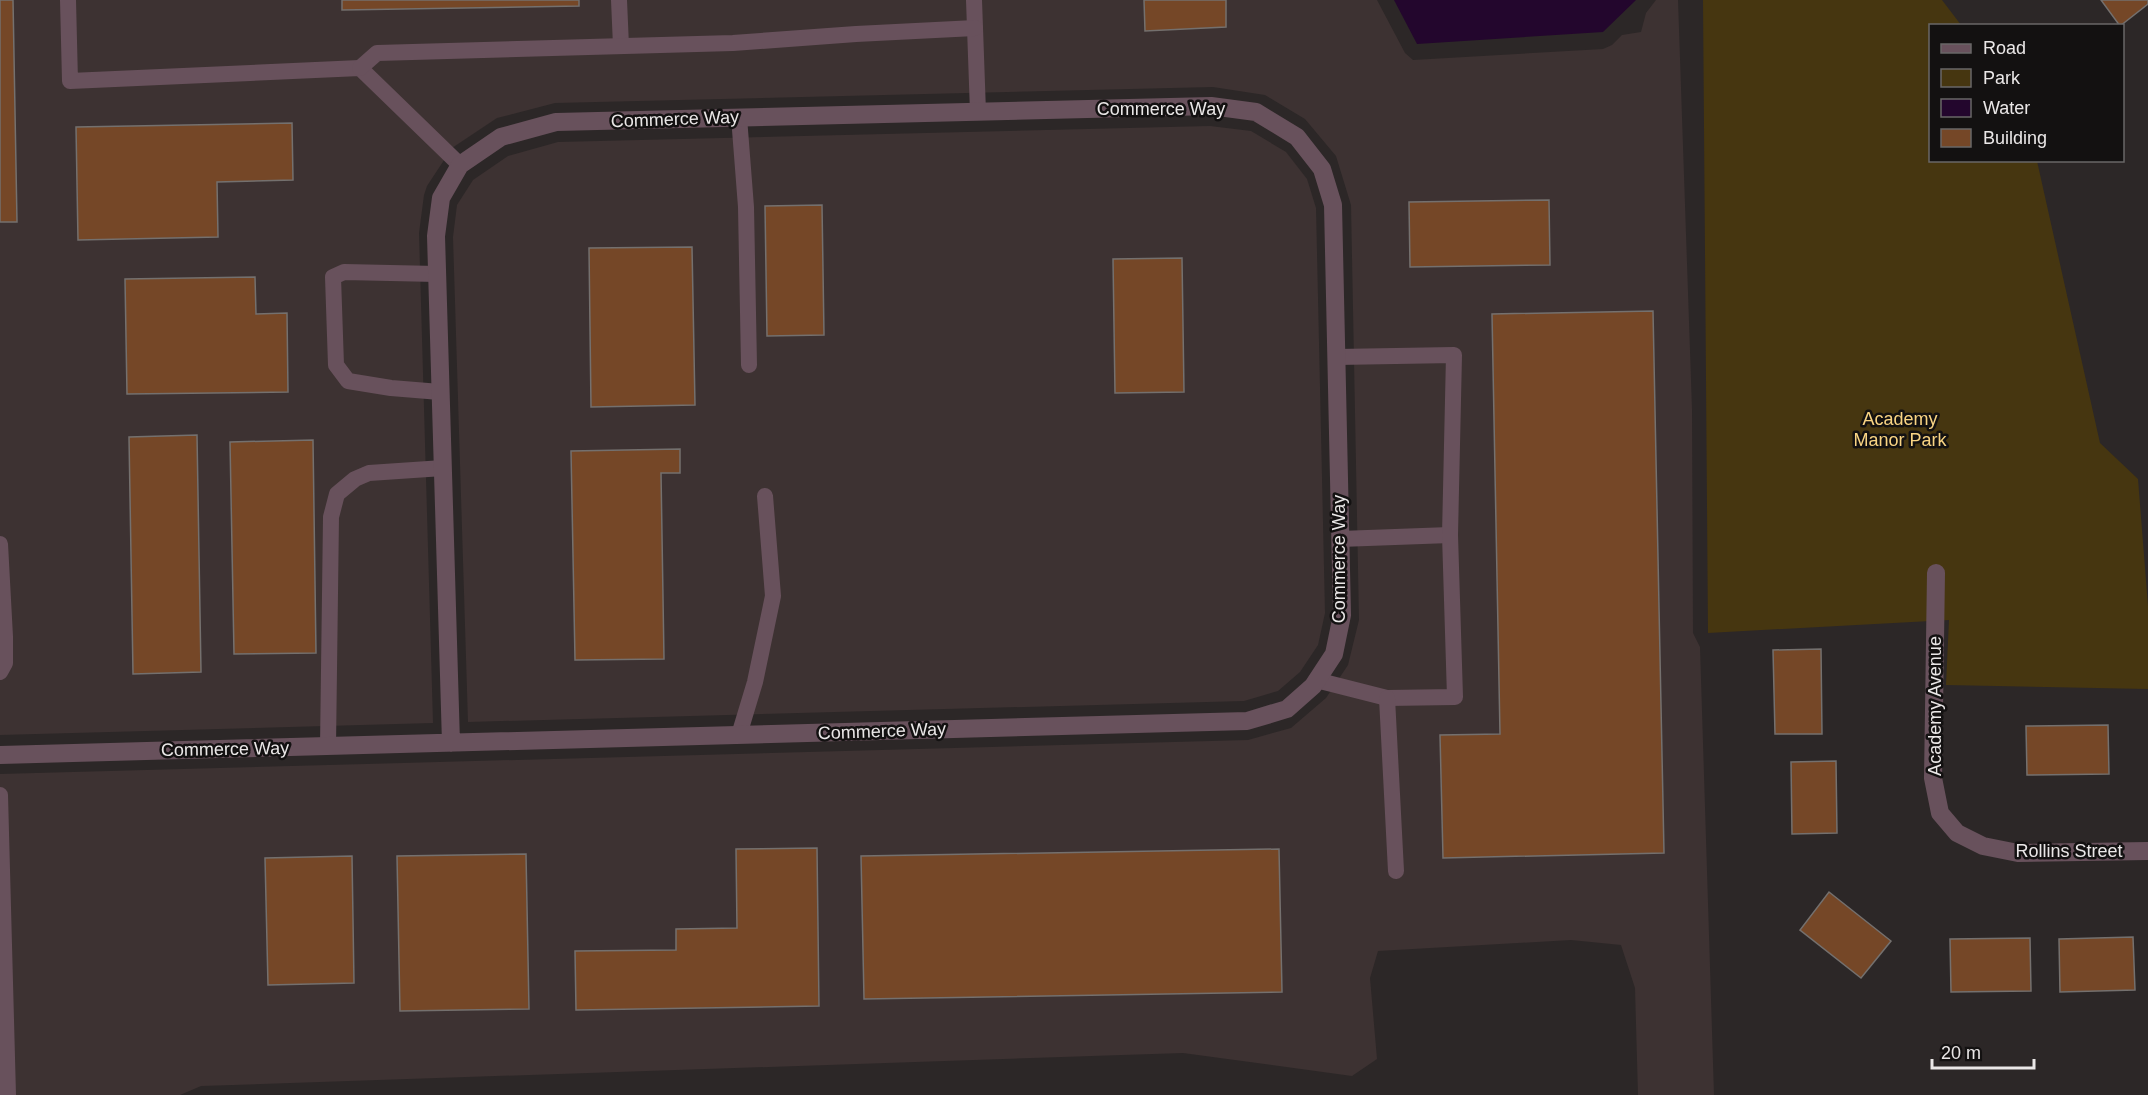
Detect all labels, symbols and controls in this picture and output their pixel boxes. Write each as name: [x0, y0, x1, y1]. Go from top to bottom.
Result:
legend: [1929, 24, 2124, 162]
text: Road: [1983, 38, 2026, 58]
text: Park: [1983, 68, 2021, 88]
text: Water: [1983, 98, 2030, 118]
street label: Commerce Way: [1097, 99, 1225, 119]
street label: Commerce Way: [611, 107, 739, 131]
text: Building: [1983, 128, 2047, 148]
park label: Academy Manor Park: [1853, 409, 1948, 450]
street label: Commerce Way: [1329, 495, 1349, 623]
street label: Academy Avenue: [1925, 636, 1945, 776]
street label: Commerce Way: [818, 719, 946, 743]
street label: Commerce Way: [161, 738, 289, 760]
street label: Rollins Street: [2015, 841, 2123, 861]
scale bar: [1932, 1032, 2034, 1070]
text: 20 m: [1941, 1043, 1981, 1063]

